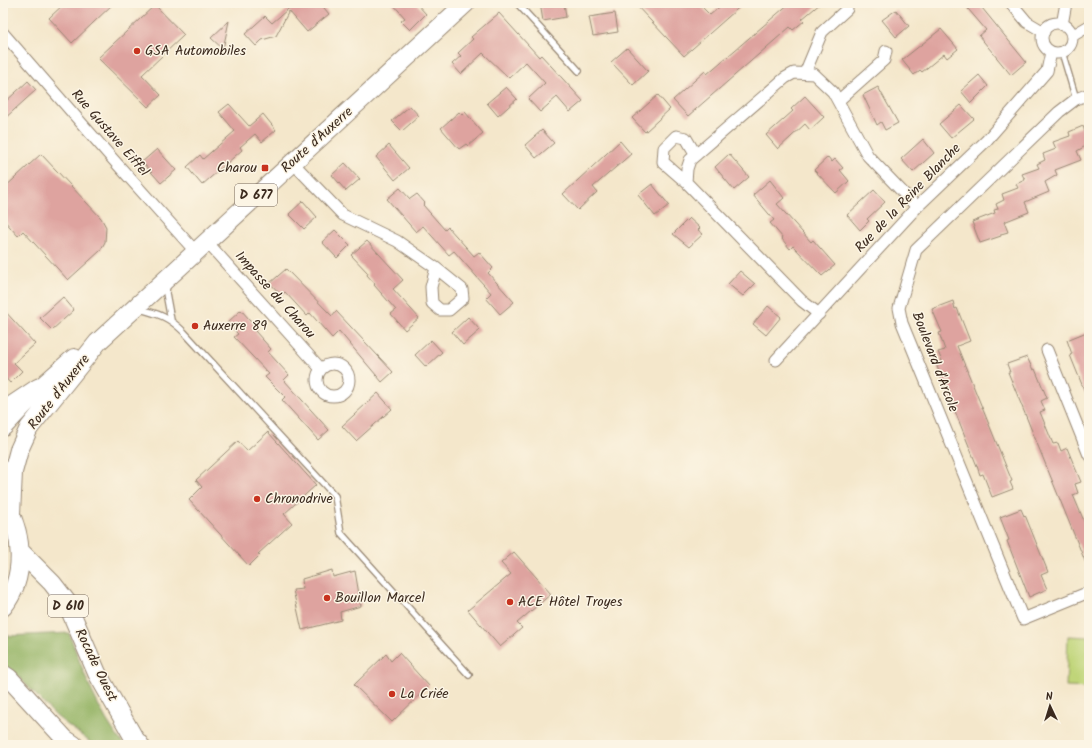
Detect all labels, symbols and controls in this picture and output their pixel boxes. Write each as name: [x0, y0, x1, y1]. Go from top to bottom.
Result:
place label: GSA Automobiles: [145, 40, 246, 62]
marker: GSA Automobiles: [132, 46, 142, 56]
street label: Rue Gustave Eiffel: [66, 84, 155, 182]
street label: Route d'Auxerre: [276, 101, 359, 179]
street label: Rue de la Reine Blanche: [850, 138, 967, 258]
place label: Charou: [217, 157, 257, 179]
marker: Charou: [260, 163, 270, 173]
road number: D 677: [235, 184, 277, 206]
street label: Impasse du Charou: [229, 246, 321, 344]
street label: Boulevard d'Arcole: [906, 309, 964, 416]
place label: Auxerre 89: [203, 315, 267, 337]
marker: Auxerre 89: [190, 321, 200, 331]
street label: Route d'Auxerre: [22, 349, 96, 435]
place label: Chronodrive: [265, 488, 334, 510]
marker: Chronodrive: [252, 494, 262, 504]
place label: Bouillon Marcel: [335, 587, 425, 609]
place label: ACE Hôtel Troyes: [518, 591, 623, 613]
marker: Bouillon Marcel: [322, 593, 332, 603]
road number: D 610: [48, 595, 88, 617]
marker: ACE Hôtel Troyes: [505, 597, 515, 607]
street label: Rocade Ouest: [69, 625, 124, 706]
place label: La Criée: [400, 683, 449, 705]
north arrow: [1030, 686, 1070, 726]
text: N: [1045, 688, 1054, 706]
marker: La Criée: [387, 689, 397, 699]

